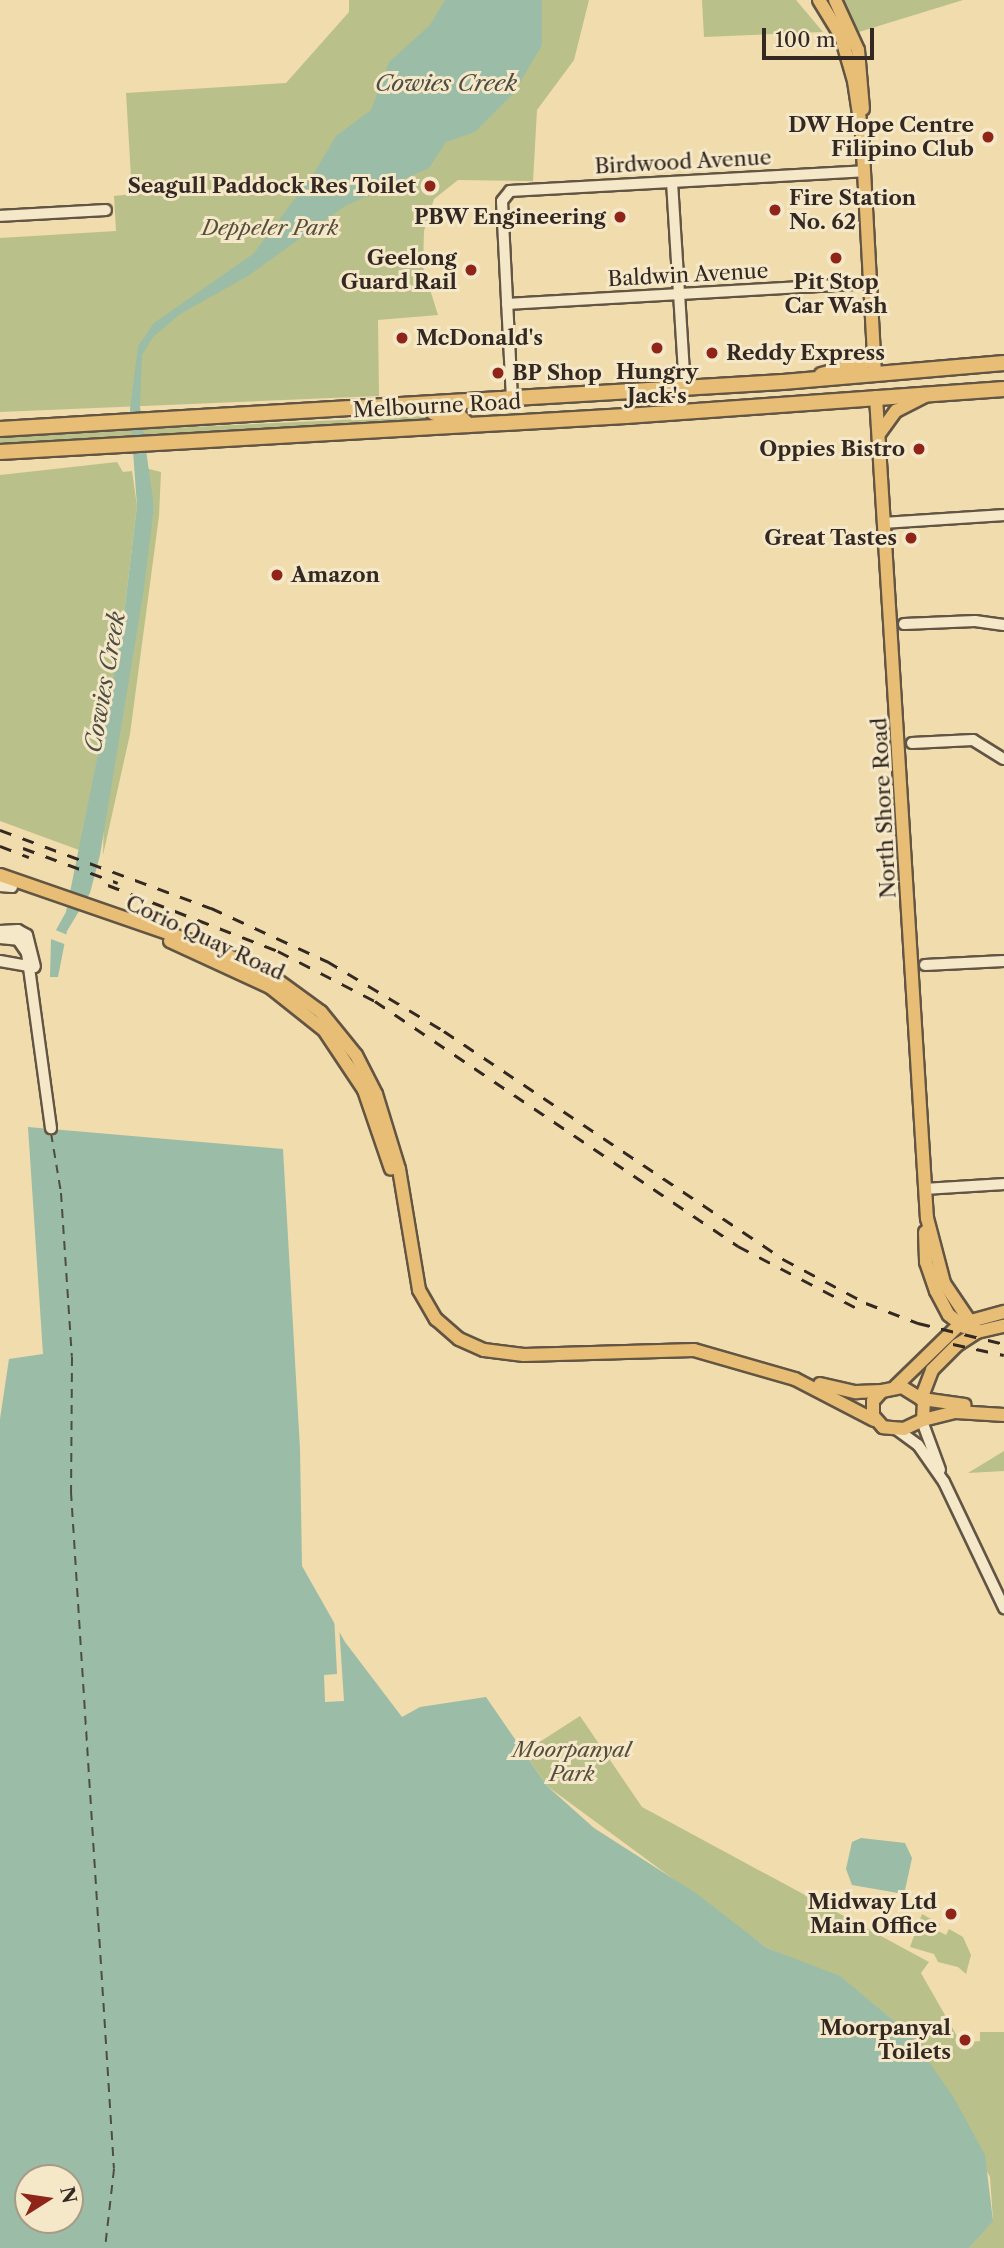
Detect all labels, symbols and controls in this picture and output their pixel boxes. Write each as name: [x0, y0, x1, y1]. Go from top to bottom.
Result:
scale bar: [766, 14, 878, 58]
text: 100 m: [775, 27, 836, 52]
water label: Cowies Creek: [375, 69, 517, 97]
place label: DW Hope Centre Filipino Club: [787, 112, 974, 162]
marker: DW Hope Centre Filipino Club: [980, 129, 996, 145]
street label: Birdwood Avenue: [594, 145, 772, 179]
place label: Seagull Paddock Res Toilet: [126, 173, 416, 199]
marker: Seagull Paddock Res Toilet: [422, 178, 438, 194]
place label: Fire Station No. 62: [789, 185, 916, 235]
marker: Fire Station No. 62: [767, 202, 783, 218]
place label: PBW Engineering: [413, 204, 606, 230]
marker: PBW Engineering: [612, 209, 628, 225]
park label: Deppeler Park: [202, 215, 338, 241]
place label: Geelong Guard Rail: [341, 245, 457, 295]
marker: Pit Stop Car Wash: [828, 250, 844, 266]
street label: Baldwin Avenue: [607, 258, 769, 292]
marker: Geelong Guard Rail: [463, 262, 479, 278]
place label: Pit Stop Car Wash: [784, 269, 888, 319]
place label: McDonald's: [416, 325, 543, 351]
marker: McDonald's: [394, 330, 410, 346]
marker: Hungry Jack's: [649, 340, 665, 356]
place label: Reddy Express: [726, 340, 886, 366]
marker: Reddy Express: [704, 345, 720, 361]
place label: Hungry Jack's: [616, 359, 698, 409]
place label: BP Shop: [512, 360, 602, 386]
marker: BP Shop: [490, 365, 506, 381]
street label: Melbourne Road: [352, 389, 522, 423]
place label: Oppies Bistro: [759, 436, 905, 462]
marker: Oppies Bistro: [911, 441, 927, 457]
place label: Great Tastes: [764, 525, 897, 551]
marker: Great Tastes: [903, 530, 919, 546]
place label: Amazon: [291, 562, 380, 588]
marker: Amazon: [269, 567, 285, 583]
water label: Cowies Creek: [79, 610, 131, 754]
street label: North Shore Road: [867, 717, 901, 899]
street label: Corio Quay Road: [121, 890, 289, 986]
park label: Moorpanyal Park: [513, 1737, 631, 1787]
place label: Midway Ltd Main Office: [807, 1889, 937, 1939]
marker: Midway Ltd Main Office: [943, 1906, 959, 1922]
place label: Moorpanyal Toilets: [820, 2015, 951, 2065]
marker: Moorpanyal Toilets: [957, 2032, 973, 2048]
north arrow: [14, 2164, 84, 2234]
text: N: [55, 2184, 81, 2205]

